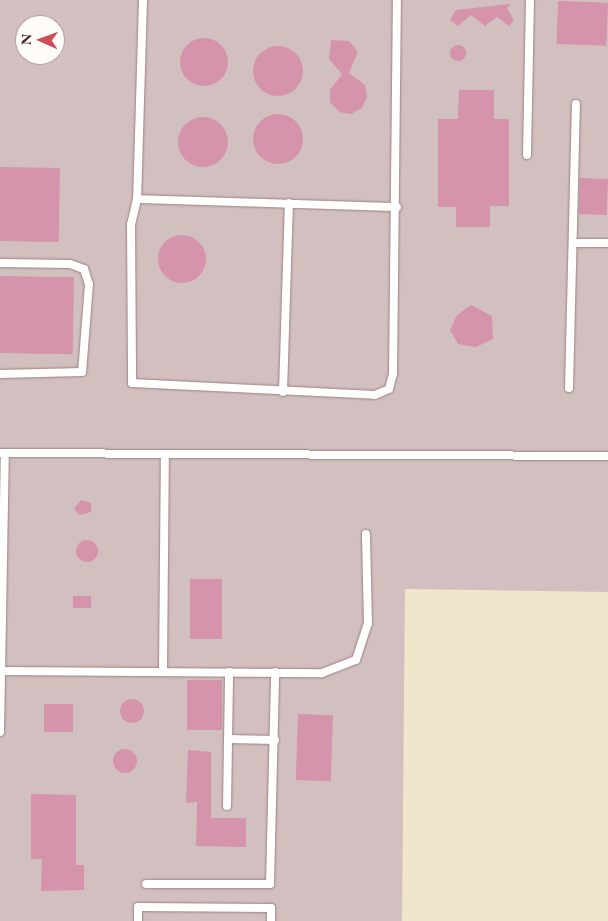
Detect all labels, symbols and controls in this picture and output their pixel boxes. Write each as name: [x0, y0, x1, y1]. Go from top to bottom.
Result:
north arrow: [15, 15, 65, 65]
text: N: [17, 34, 35, 45]

